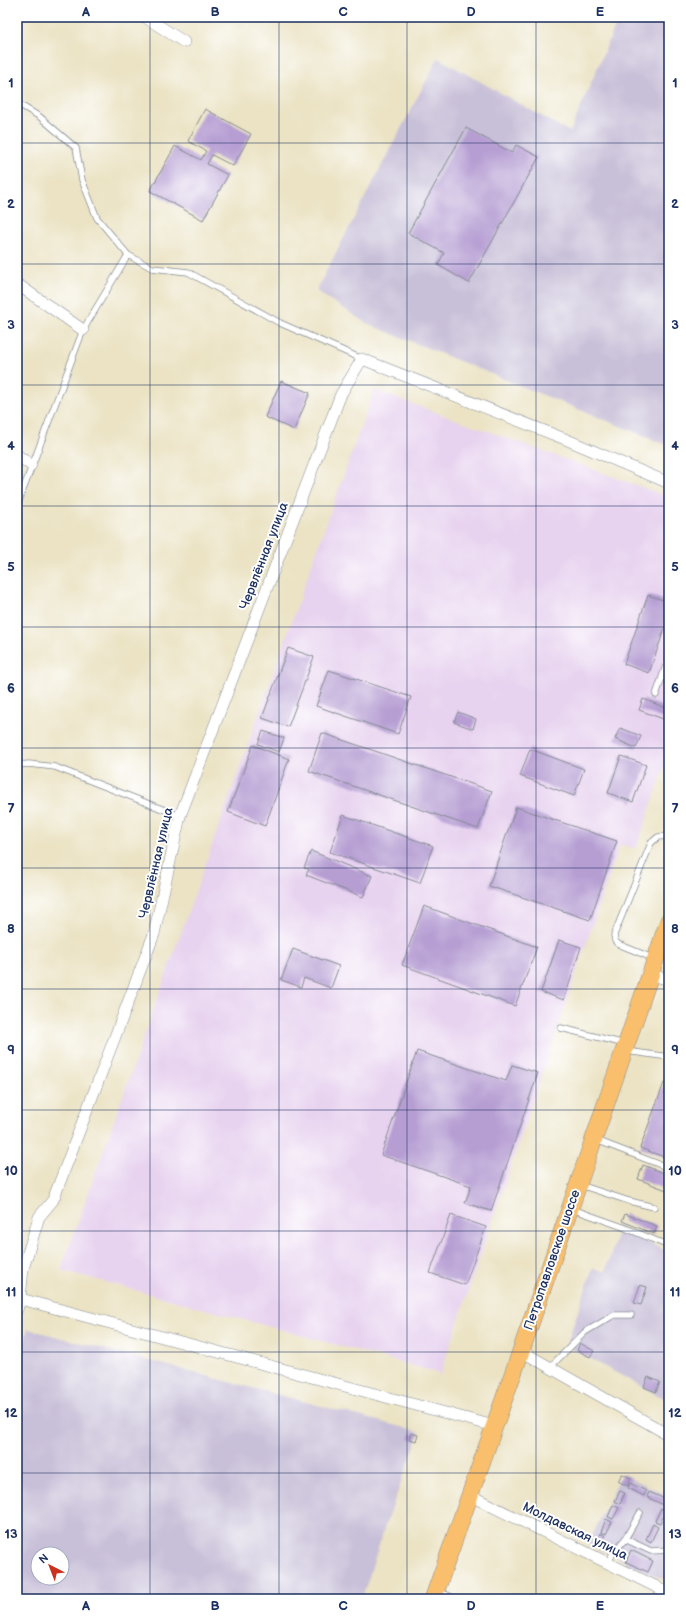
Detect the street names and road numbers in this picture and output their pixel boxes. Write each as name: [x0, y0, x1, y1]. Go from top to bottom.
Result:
street label: Червлённая улица: [236, 500, 292, 612]
street label: Червлённая улица: [135, 806, 177, 920]
street label: Петропавловское шоссе: [520, 1188, 584, 1332]
street label: Молдавская улица: [520, 1499, 630, 1563]

